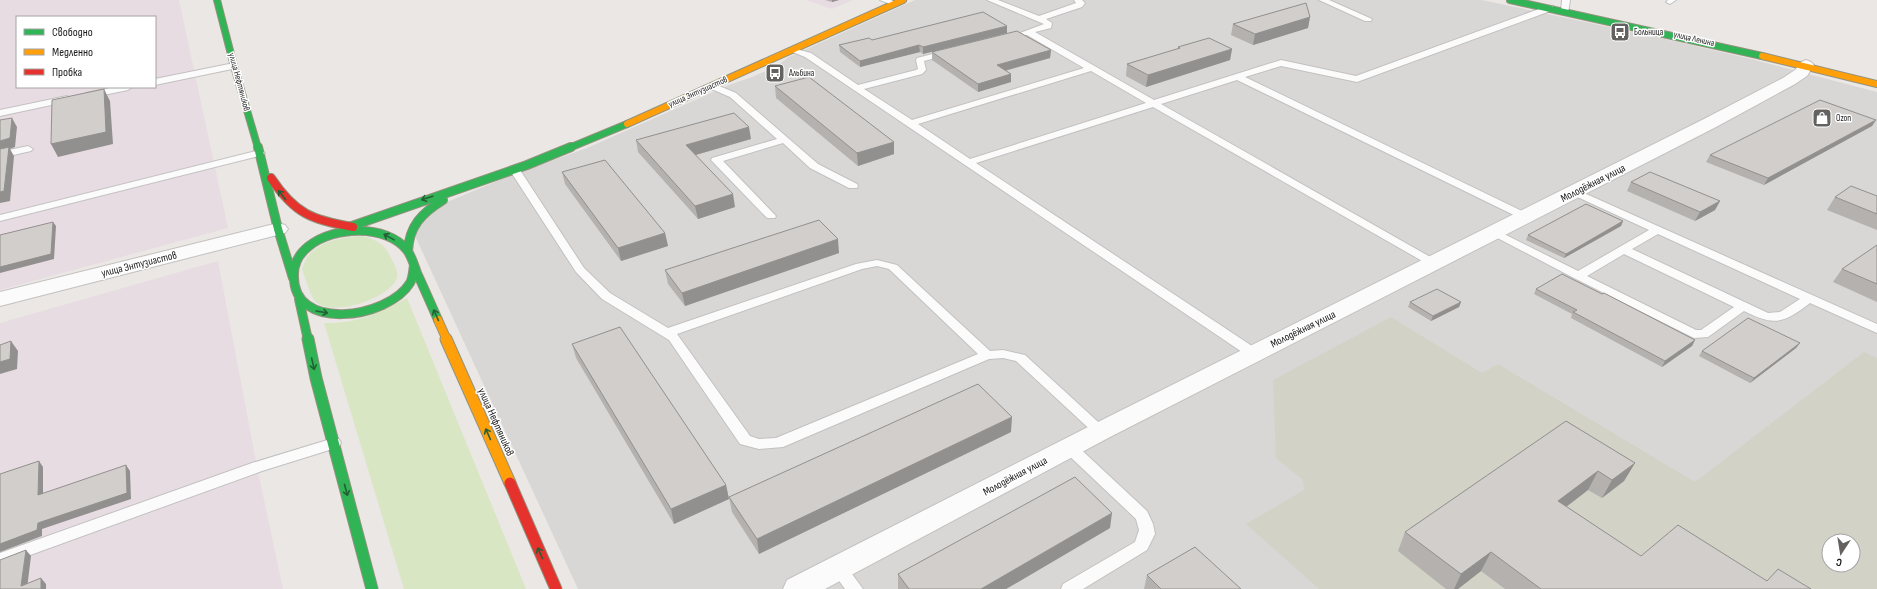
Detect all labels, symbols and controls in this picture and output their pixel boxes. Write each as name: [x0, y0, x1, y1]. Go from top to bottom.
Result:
legend: [16, 16, 156, 88]
bus stop icon: Больница: [1609, 21, 1631, 43]
text: Свободно: [52, 25, 93, 40]
place label: Больница: [1634, 27, 1663, 38]
street label: улица Ленина: [1673, 29, 1715, 49]
text: Медленно: [52, 45, 93, 60]
street label: улица Нефтяников: [226, 52, 252, 112]
bus stop icon: Альбина: [764, 62, 786, 84]
text: Пробка: [52, 65, 83, 80]
place label: Альбина: [788, 68, 814, 79]
street label: улица Энтузиастов: [667, 74, 729, 110]
shop icon: Ozon: [1811, 107, 1833, 129]
place label: Ozon: [1836, 113, 1851, 124]
street label: Молодёжная улица: [1559, 161, 1627, 205]
one-way arrow: [278, 190, 286, 201]
one-way arrow: [421, 195, 434, 202]
one-way arrow: [383, 233, 395, 240]
street label: улица Энтузиастов: [100, 248, 179, 280]
street label: Молодёжная улица: [1268, 308, 1338, 350]
one-way arrow: [316, 309, 329, 317]
one-way arrow: [432, 310, 439, 322]
one-way arrow: [310, 357, 318, 370]
street label: улица Нефтяников: [475, 386, 517, 458]
one-way arrow: [484, 429, 491, 441]
street label: Молодёжная улица: [981, 454, 1049, 498]
one-way arrow: [343, 483, 350, 496]
north arrow: [1821, 533, 1861, 573]
one-way arrow: [536, 548, 544, 560]
text: С: [1835, 555, 1843, 569]

